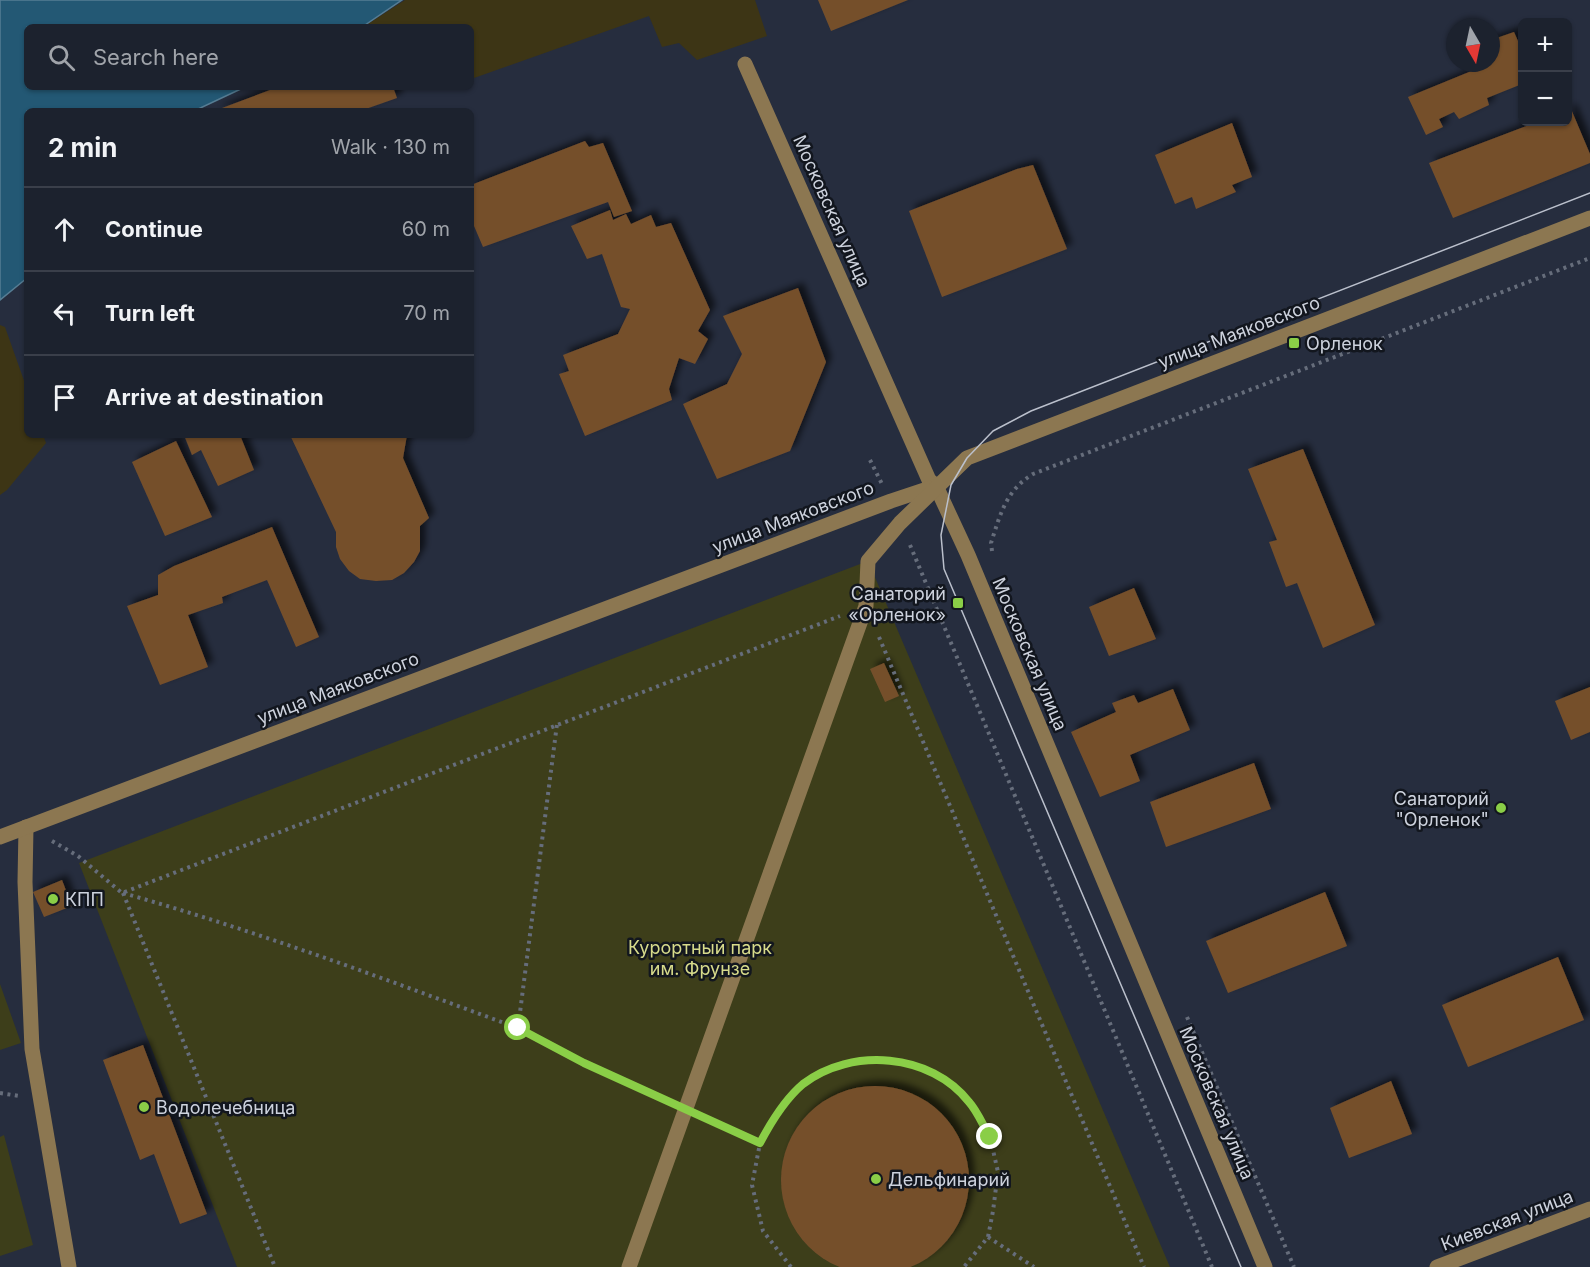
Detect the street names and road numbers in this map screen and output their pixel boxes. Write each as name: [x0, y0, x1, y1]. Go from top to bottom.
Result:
street label: Московская улица: [789, 132, 875, 290]
street label: улица Маяковского: [1155, 291, 1323, 373]
street label: улица Маяковского: [709, 476, 877, 558]
street label: Московская улица: [988, 574, 1072, 734]
street label: улица Маяковского: [254, 647, 422, 729]
street label: Московская улица: [1175, 1023, 1259, 1183]
street label: Киевская улица: [1438, 1185, 1576, 1255]

